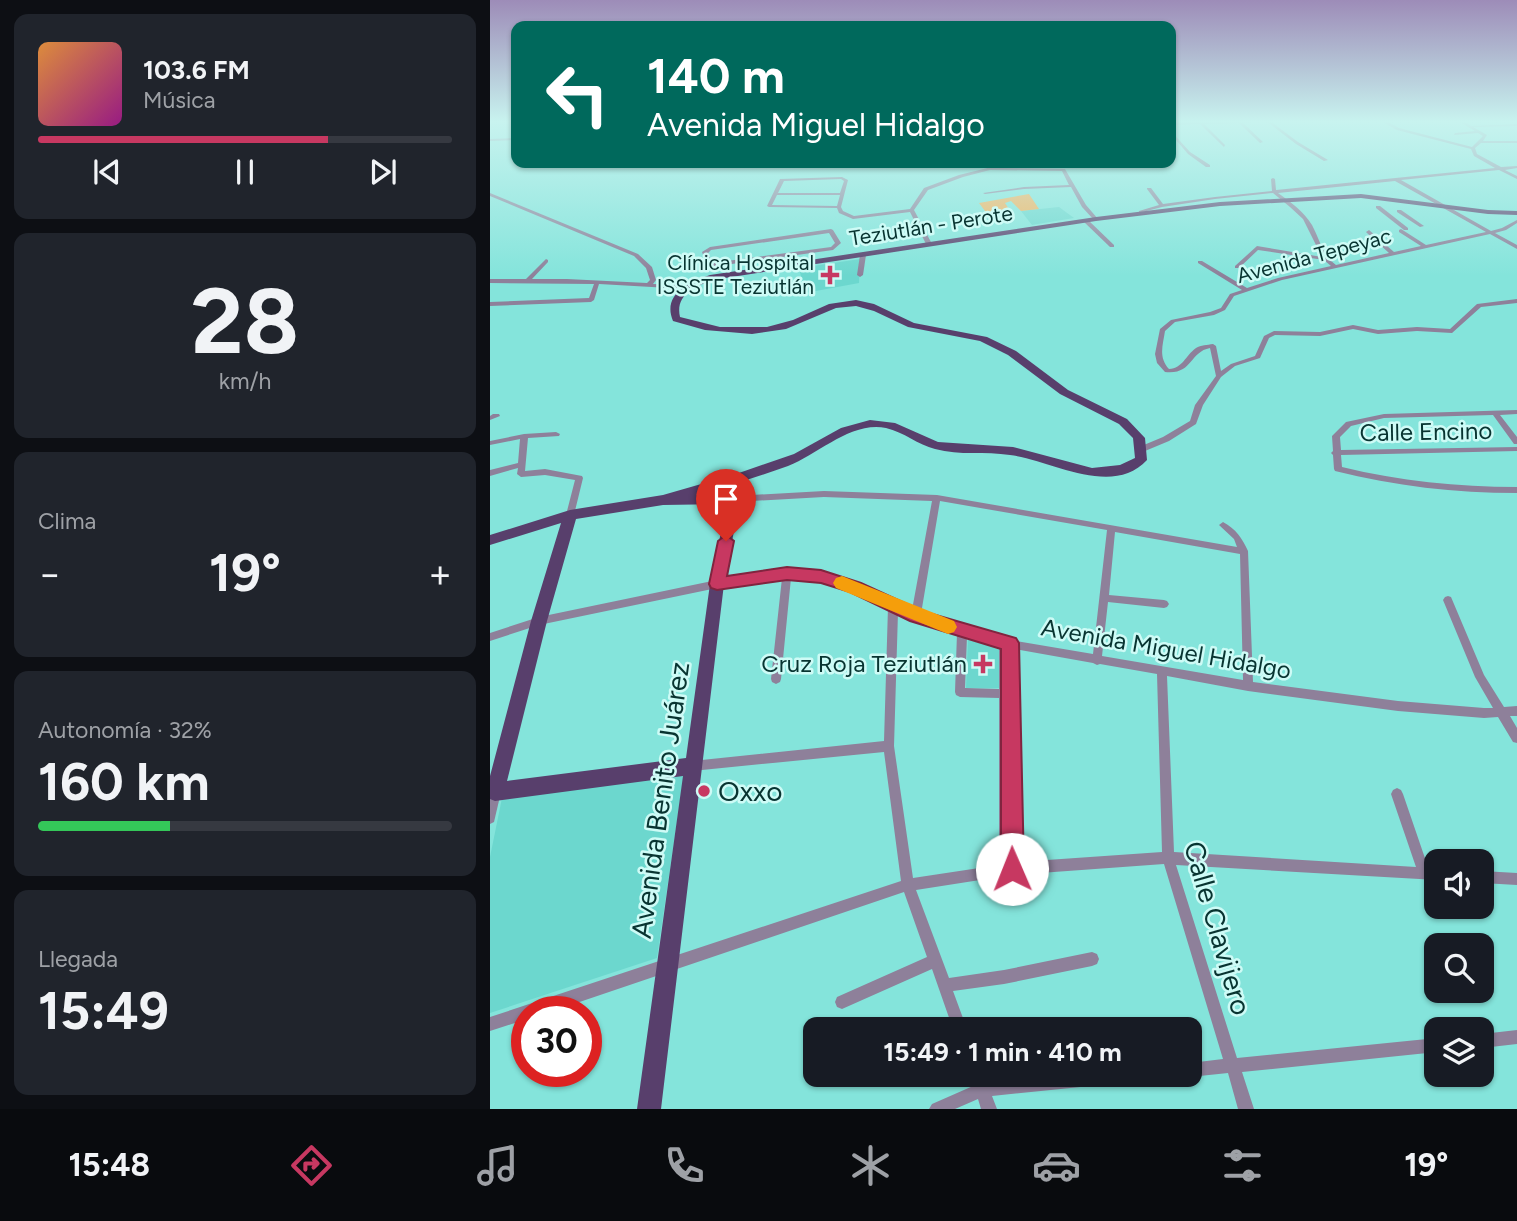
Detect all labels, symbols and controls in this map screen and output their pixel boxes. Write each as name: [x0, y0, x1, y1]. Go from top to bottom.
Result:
text: 140 m: [647, 46, 785, 105]
icon: left: [532, 49, 623, 140]
text: 103.6 FM: [143, 54, 250, 86]
text: Música: [143, 86, 216, 114]
text: Avenida Miguel Hidalgo: [647, 106, 985, 144]
icon: previous: [88, 153, 126, 191]
icon: pause: [226, 153, 264, 191]
icon: next: [364, 153, 402, 191]
street label: Teziutlán - Perote: [848, 200, 1014, 251]
street label: Avenida Tepeyac: [1234, 223, 1394, 288]
place label: Clínica Hospital ISSSTE Teziutlán: [657, 250, 814, 299]
marker: Clínica Hospital ISSSTE Teziutlán: [820, 265, 840, 285]
text: 28: [191, 267, 299, 376]
text: km/h: [219, 367, 271, 395]
street label: Calle Encino: [1359, 416, 1493, 447]
pin: [696, 469, 756, 541]
icon: arrive: [707, 480, 745, 518]
text: Clima: [38, 507, 96, 535]
text: 19°: [209, 542, 281, 604]
text: −: [38, 551, 62, 597]
text: +: [428, 551, 452, 597]
street label: Avenida Miguel Hidalgo: [1039, 612, 1293, 685]
place label: Cruz Roja Teziutlán: [761, 649, 967, 678]
marker: Cruz Roja Teziutlán: [973, 654, 993, 674]
street label: Avenida Benito Juárez: [624, 660, 696, 940]
text: Autonomía · 32%: [38, 716, 212, 744]
text: 160 km: [38, 751, 210, 813]
place label: Oxxo: [718, 774, 782, 808]
marker: Oxxo: [696, 783, 712, 799]
position arrow: [975, 832, 1049, 906]
street label: Calle Clavijero: [1177, 837, 1259, 1019]
map controls: [1424, 849, 1494, 1087]
button: sound: [1424, 849, 1494, 919]
button: search: [1424, 933, 1494, 1003]
text: Llegada: [38, 945, 118, 973]
text: 15:49: [38, 980, 169, 1042]
speed limit sign: 30: [511, 996, 602, 1087]
button: layers: [1424, 1017, 1494, 1087]
text: 15:49 · 1 min · 410 m: [883, 1036, 1122, 1068]
icon: directions: [287, 1141, 336, 1190]
icon: music: [473, 1141, 522, 1190]
icon: phone: [660, 1141, 709, 1190]
icon: climate: [846, 1141, 895, 1190]
icon: car: [1032, 1141, 1081, 1190]
icon: filters: [1218, 1141, 1267, 1190]
text: 15:48: [69, 1146, 150, 1184]
text: 19°: [1404, 1146, 1448, 1184]

